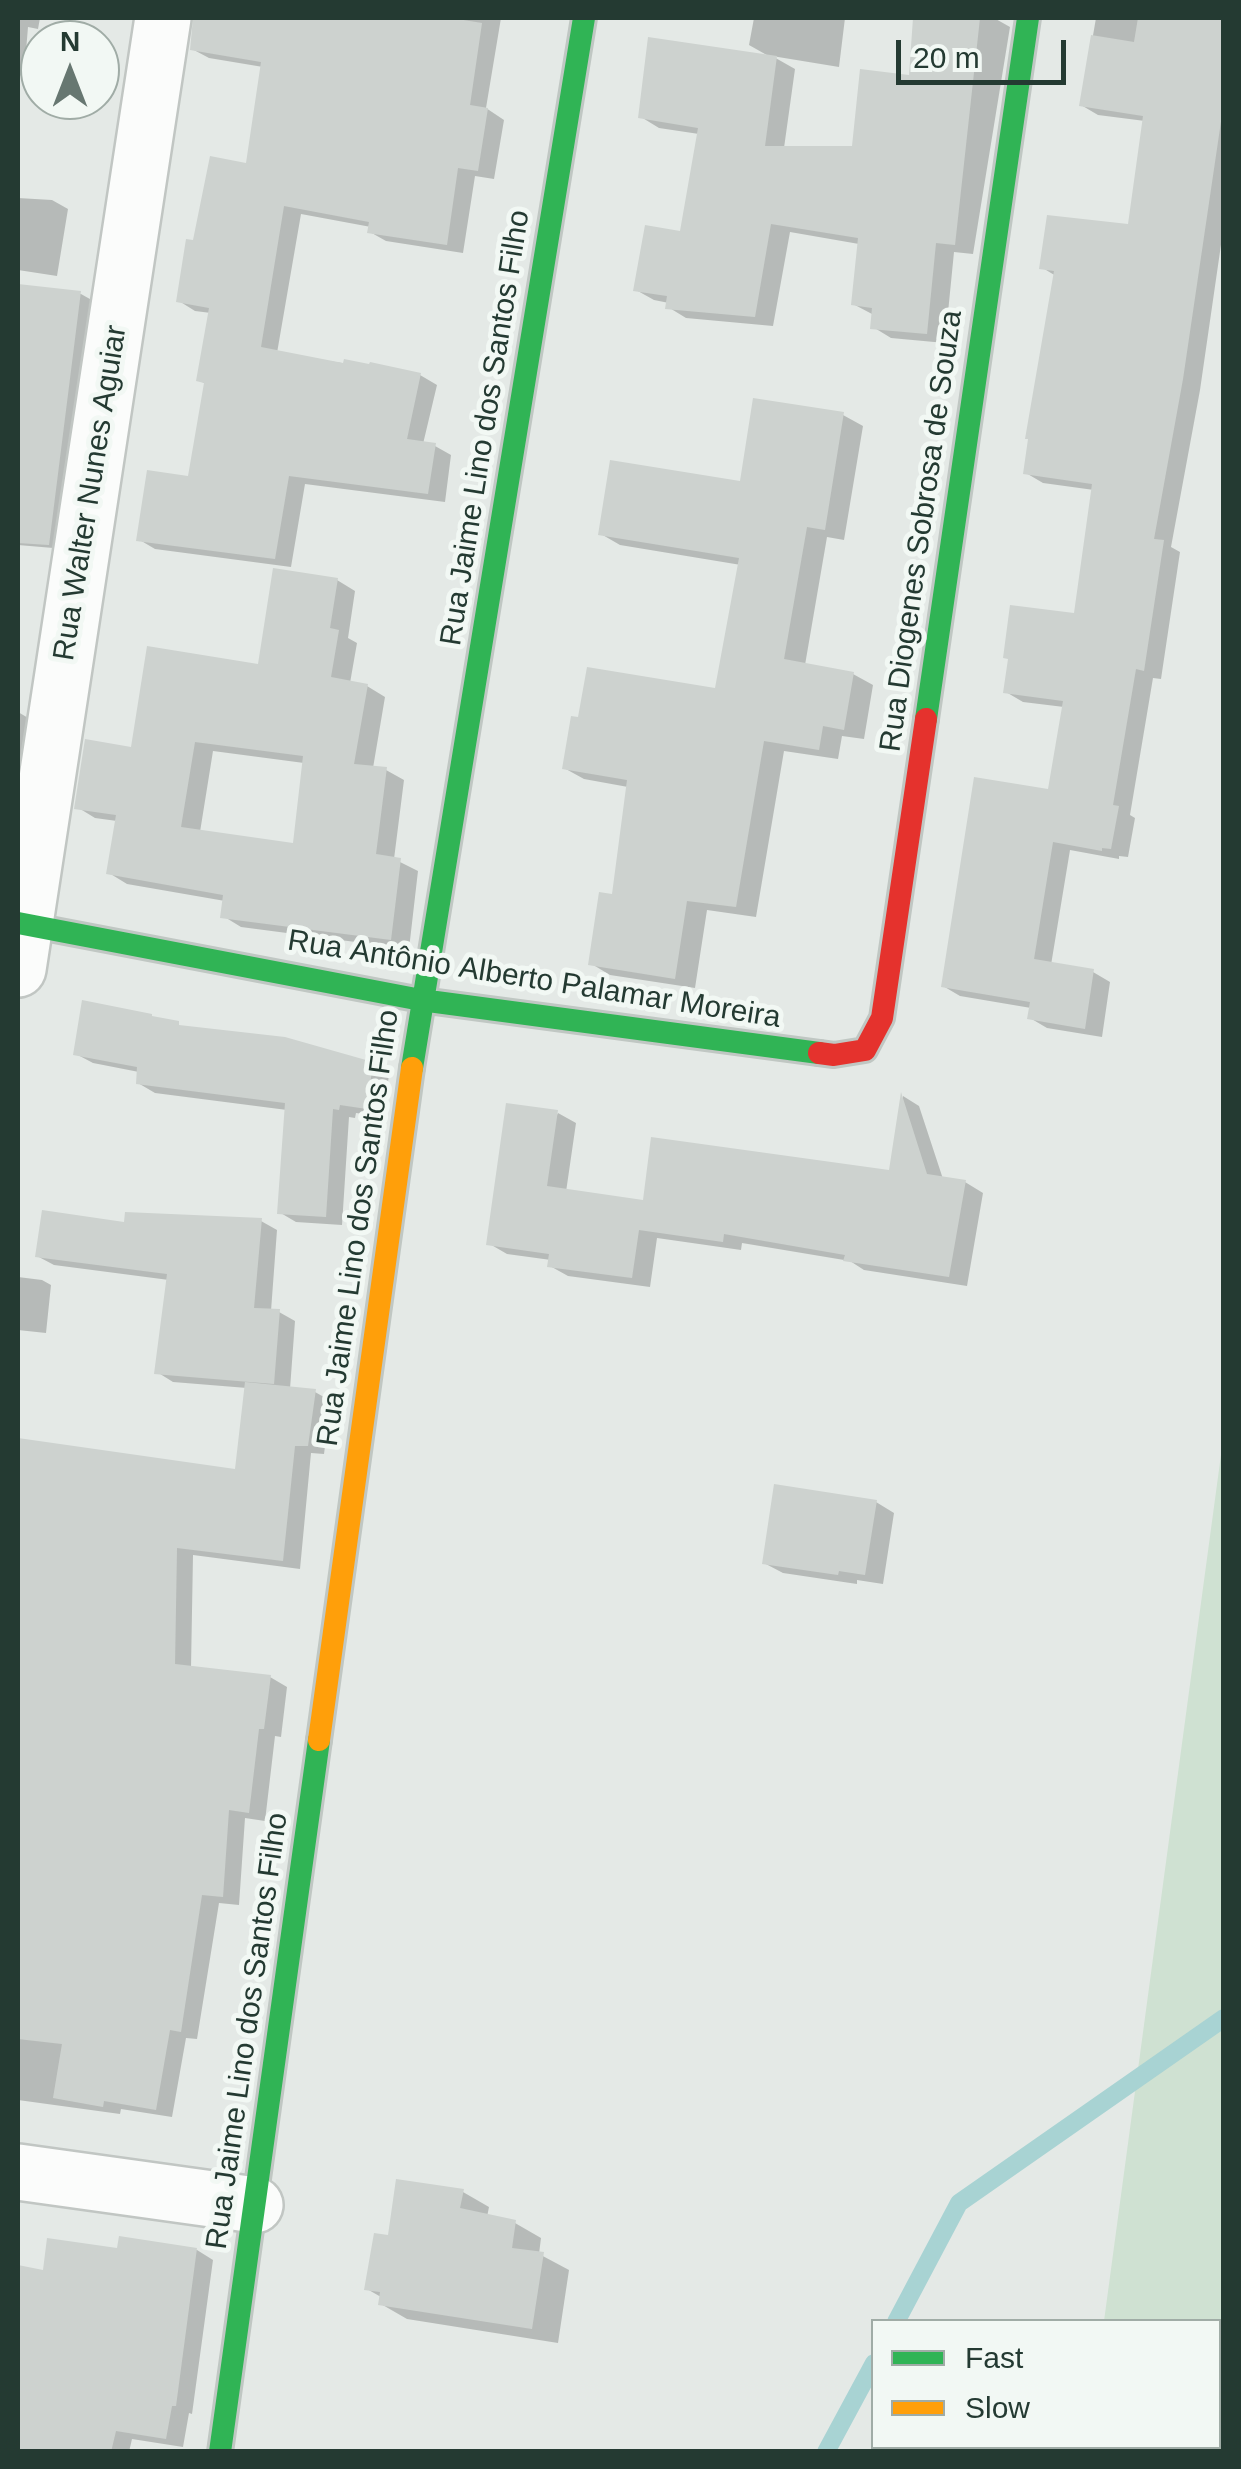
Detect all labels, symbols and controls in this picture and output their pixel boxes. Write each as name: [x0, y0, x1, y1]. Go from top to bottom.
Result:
north arrow: [20, 20, 120, 120]
scale bar: [901, 20, 1071, 82]
text: N: [60, 26, 80, 57]
text: 20 m: [913, 41, 980, 74]
street label: Rua Jaime Lino dos Santos Filho: [434, 208, 538, 648]
street label: Rua Diogenes Sobrosa de Souza: [873, 308, 971, 754]
street label: Rua Walter Nunes Aguiar: [47, 323, 135, 663]
street label: Rua Antônio Alberto Palamar Moreira: [285, 923, 783, 1037]
street label: Rua Jaime Lino dos Santos Filho: [311, 1008, 407, 1448]
street label: Rua Jaime Lino dos Santos Filho: [200, 1811, 296, 2251]
legend: [871, 2319, 1221, 2449]
text: Fast: [965, 2341, 1023, 2374]
text: Slow: [965, 2391, 1030, 2424]

